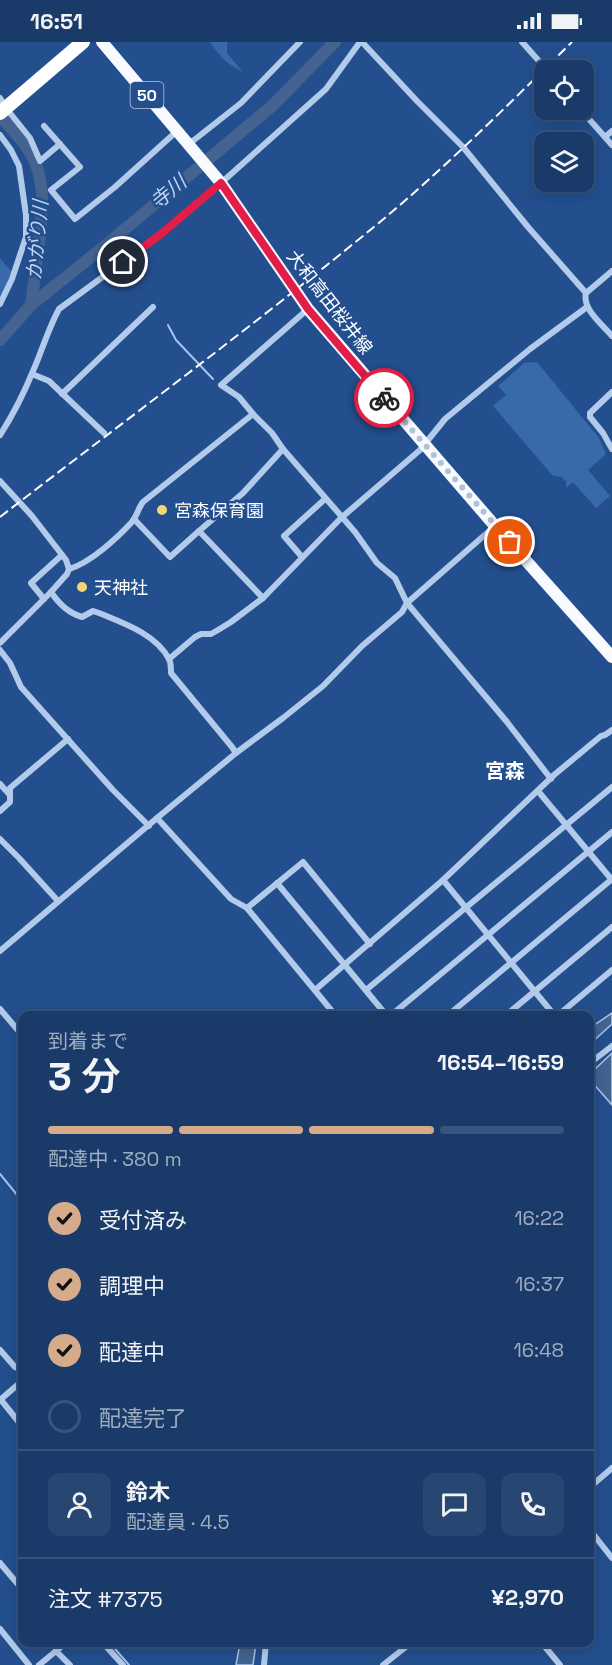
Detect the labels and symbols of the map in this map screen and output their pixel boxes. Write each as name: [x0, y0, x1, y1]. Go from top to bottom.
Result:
road number: 50: [130, 82, 164, 108]
water label: 寺川: [144, 168, 193, 215]
water label: かがり川: [21, 197, 54, 281]
pin: [97, 236, 148, 287]
street label: 大和高田桜井線: [282, 245, 378, 359]
courier: [354, 368, 414, 428]
place label: 宮森保育園: [174, 499, 264, 522]
marker: 宮森保育園: [155, 503, 169, 517]
pin: [484, 516, 535, 567]
place label: 天神社: [94, 576, 148, 599]
marker: 天神社: [75, 580, 89, 594]
district label: 宮森: [485, 758, 525, 784]

